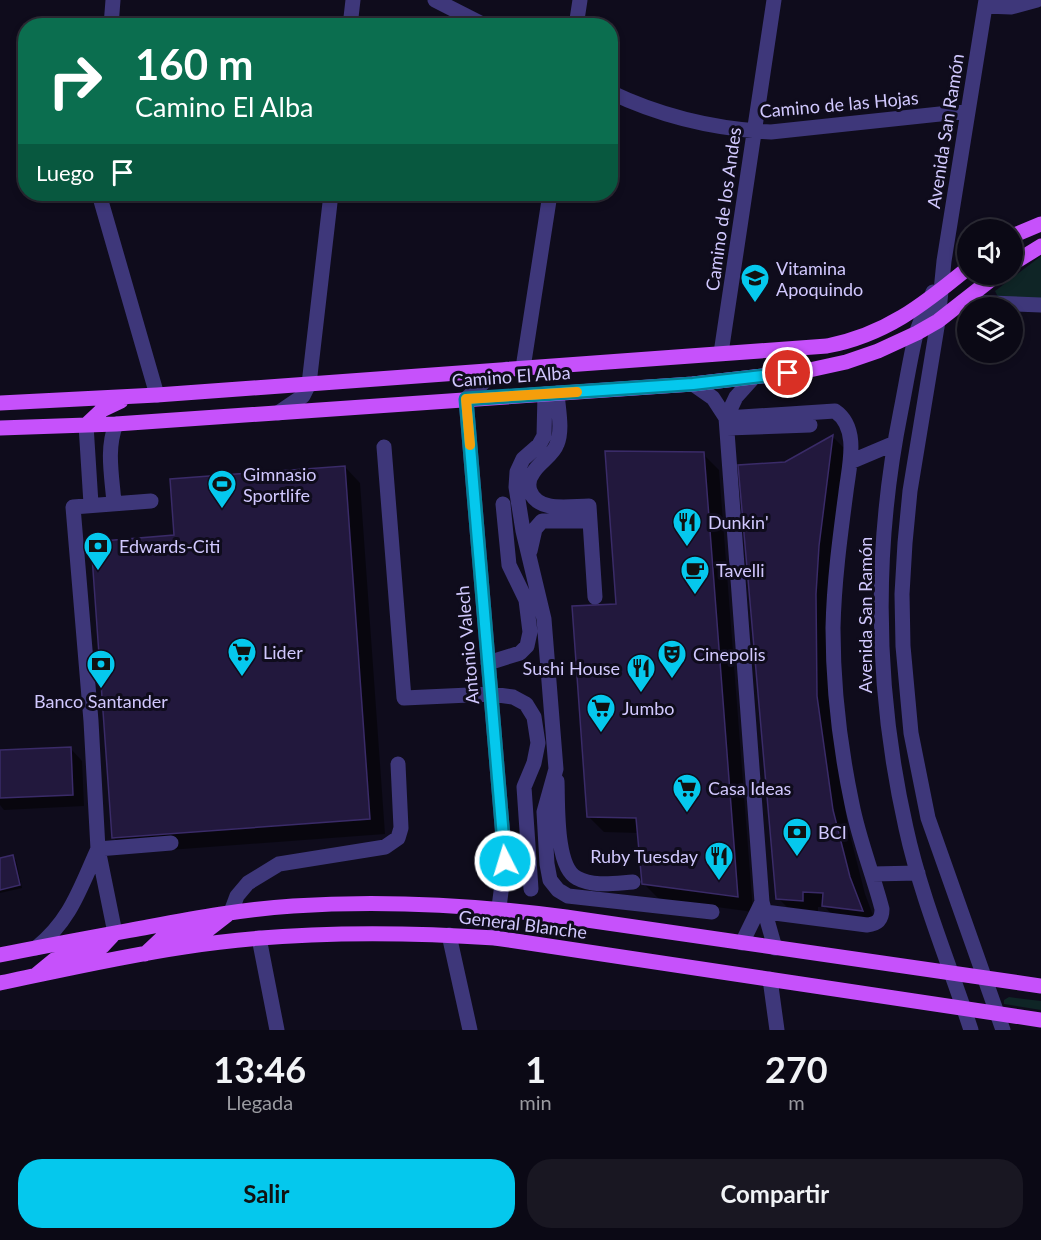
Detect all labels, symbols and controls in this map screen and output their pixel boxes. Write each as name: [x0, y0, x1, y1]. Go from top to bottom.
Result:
text: 160 m: [135, 39, 253, 89]
icon: right: [36, 42, 114, 120]
street label: Avenida San Ramón: [922, 52, 968, 210]
street label: Camino de las Hojas: [759, 86, 920, 122]
text: Camino El Alba: [135, 90, 313, 123]
street label: Camino de los Andes: [701, 126, 745, 292]
icon: arrive: [106, 156, 139, 189]
text: Luego: [36, 159, 94, 186]
map controls: [957, 219, 1023, 363]
button: sound: [957, 219, 1023, 285]
place label: Vitamina Apoquindo: [776, 257, 863, 300]
school or university icon: Vitamina Apoquindo: [739, 262, 771, 304]
button: layers: [957, 297, 1023, 363]
pin: [762, 347, 813, 398]
icon: arrive: [771, 356, 804, 389]
street label: Camino El Alba: [451, 361, 571, 391]
place label: Gimnasio Sportlife: [243, 463, 317, 506]
sports icon: Gimnasio Sportlife: [206, 468, 238, 510]
restaurant icon: Dunkin': [671, 506, 703, 548]
place label: Dunkin': [708, 511, 769, 533]
bank icon: Edwards-Citi: [82, 530, 114, 572]
place label: Edwards-Citi: [119, 535, 220, 557]
street label: Avenida San Ramón: [854, 537, 876, 693]
cafe icon: Tavelli: [679, 554, 711, 596]
place label: Tavelli: [716, 559, 765, 581]
street label: Antonio Valech: [451, 585, 483, 705]
supermarket icon: Lider: [226, 636, 258, 678]
theatre icon: Cinepolis: [656, 638, 688, 680]
place label: Lider: [263, 641, 303, 663]
place label: Cinepolis: [693, 643, 766, 665]
bank icon: Banco Santander: [85, 648, 117, 690]
restaurant icon: Sushi House: [625, 652, 657, 694]
place label: Sushi House: [523, 657, 620, 679]
place label: Banco Santander: [34, 690, 168, 712]
supermarket icon: Jumbo: [585, 692, 617, 734]
place label: Jumbo: [622, 697, 674, 719]
supermarket icon: Casa Ideas: [671, 772, 703, 814]
place label: Casa Ideas: [708, 777, 792, 799]
bank icon: BCI: [781, 816, 813, 858]
place label: BCI: [818, 821, 847, 843]
position arrow: [473, 829, 537, 893]
restaurant icon: Ruby Tuesday: [703, 840, 735, 882]
place label: Ruby Tuesday: [590, 845, 699, 867]
street label: General Blanche: [458, 905, 588, 943]
text: 13:46: [213, 1047, 306, 1091]
text: 1: [525, 1047, 546, 1091]
text: 270: [765, 1047, 828, 1091]
text: Llegada: [226, 1090, 293, 1114]
text: min: [519, 1090, 552, 1114]
text: m: [788, 1090, 805, 1114]
button: Salir: [18, 1159, 515, 1228]
button: Compartir: [527, 1159, 1023, 1228]

